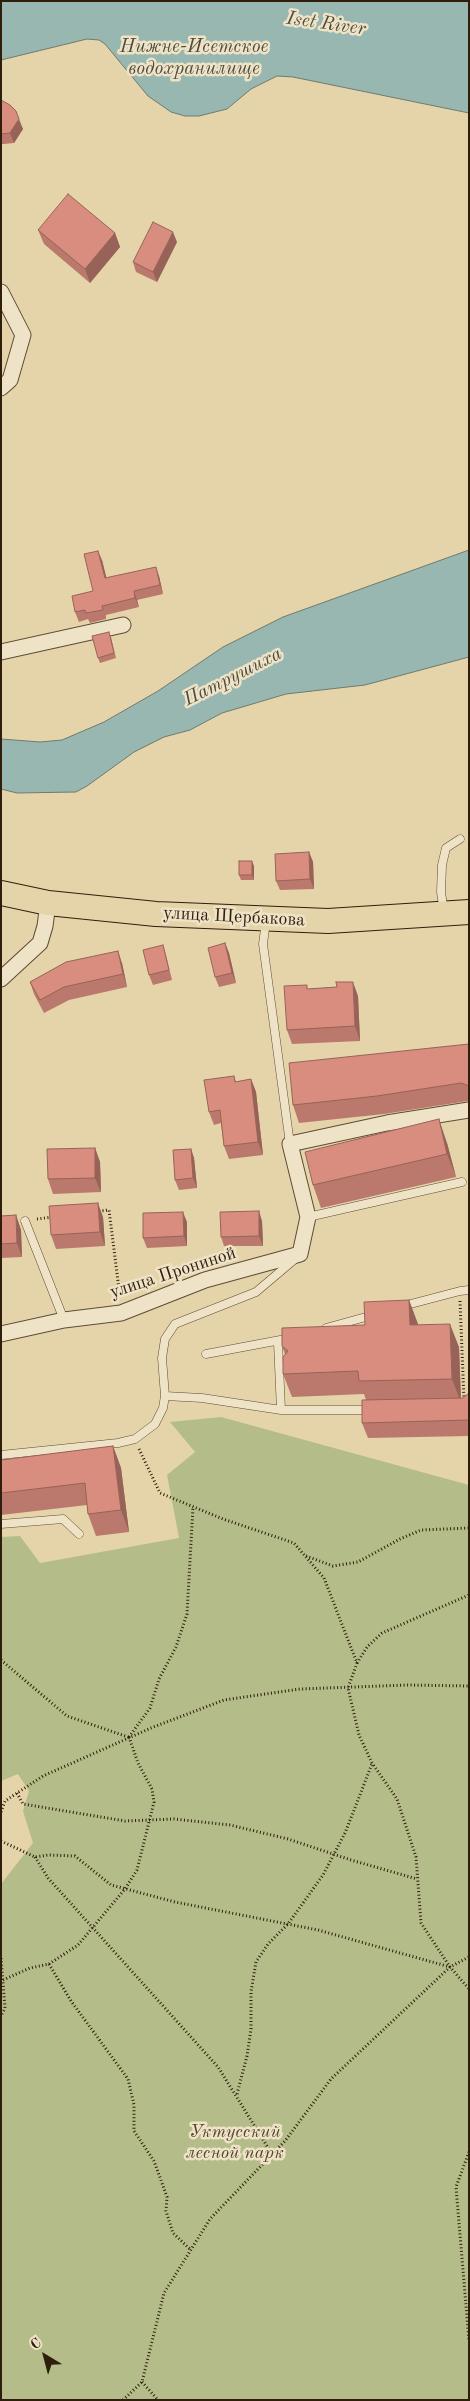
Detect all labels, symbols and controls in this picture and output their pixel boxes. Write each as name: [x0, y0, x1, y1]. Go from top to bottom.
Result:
water label: Iset River: [285, 7, 367, 41]
water label: Нижне-Исетское водохранилище: [120, 36, 268, 80]
water label: Патрушиха: [180, 642, 286, 712]
street label: улица Щербакова: [163, 902, 305, 932]
street label: улица Прониной: [107, 1242, 239, 1304]
park label: Уктусский лесной парк: [186, 2121, 284, 2164]
north arrow: [20, 2331, 70, 2381]
text: С: [28, 2336, 44, 2352]

